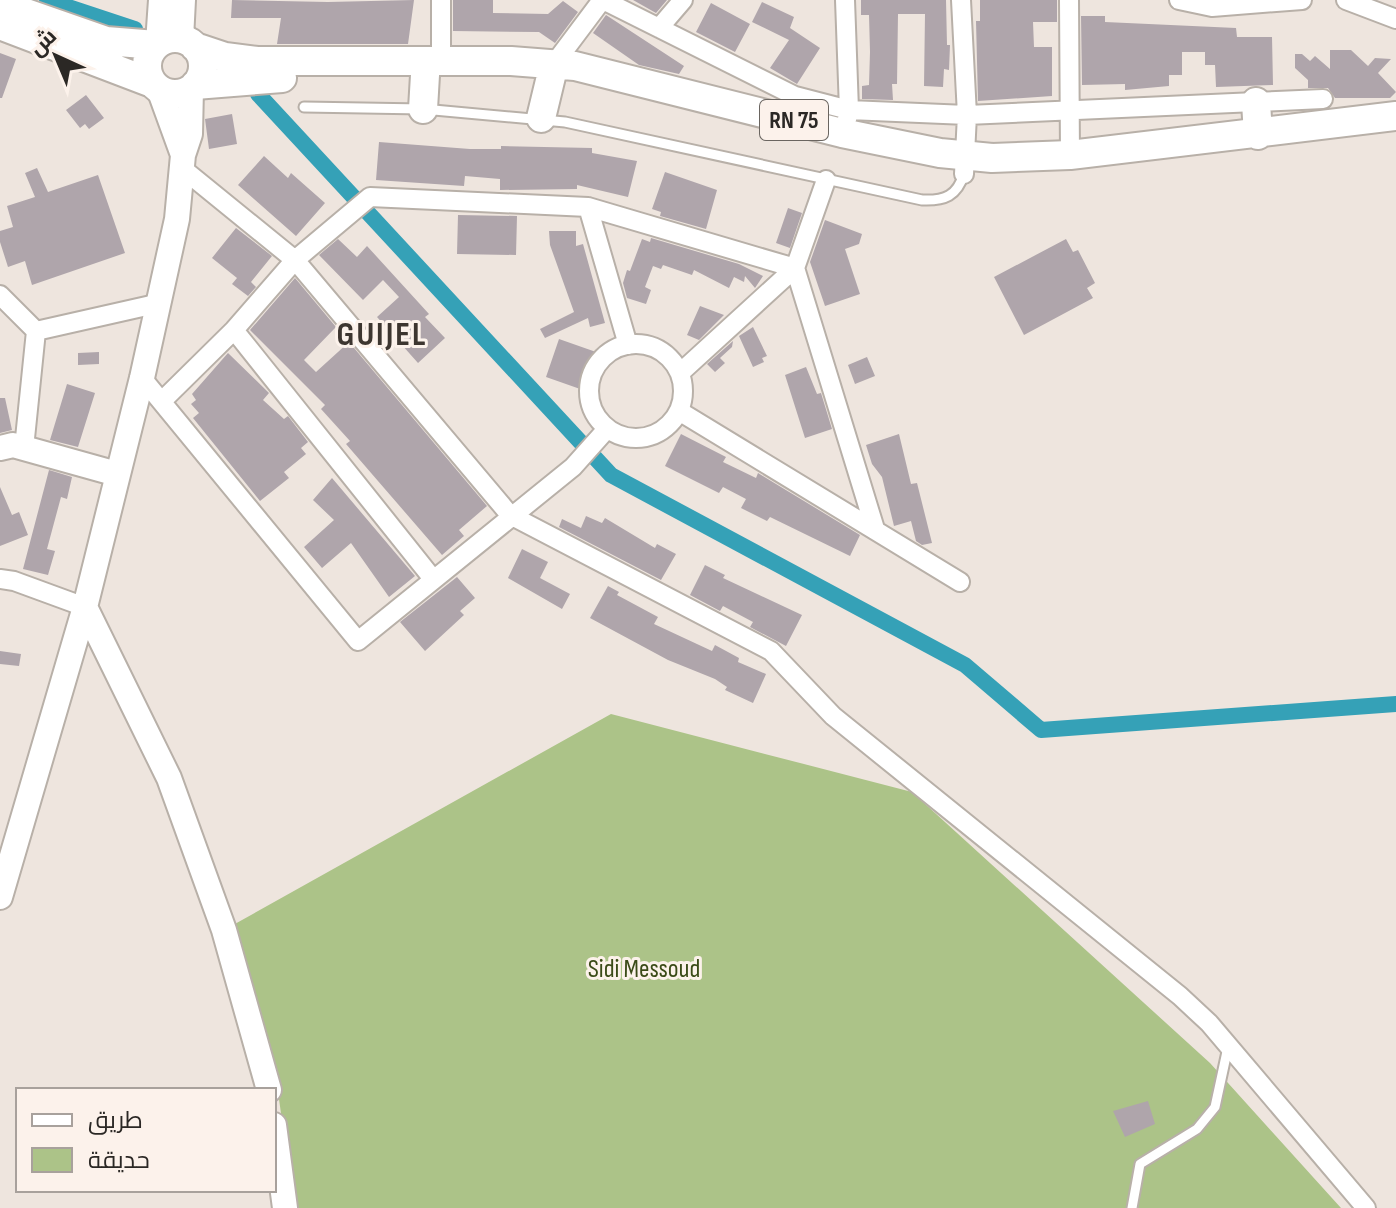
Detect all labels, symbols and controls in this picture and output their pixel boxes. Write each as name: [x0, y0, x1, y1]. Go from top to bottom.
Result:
north arrow: [16, 16, 96, 96]
text: ش: [24, 23, 63, 62]
road number: RN 75: [760, 100, 828, 140]
district label: GUIJEL: [337, 314, 427, 355]
park label: Sidi Messoud: [588, 954, 700, 985]
legend: [16, 1088, 276, 1192]
text: طريق: [88, 1106, 143, 1135]
text: حديقة: [88, 1146, 150, 1175]

